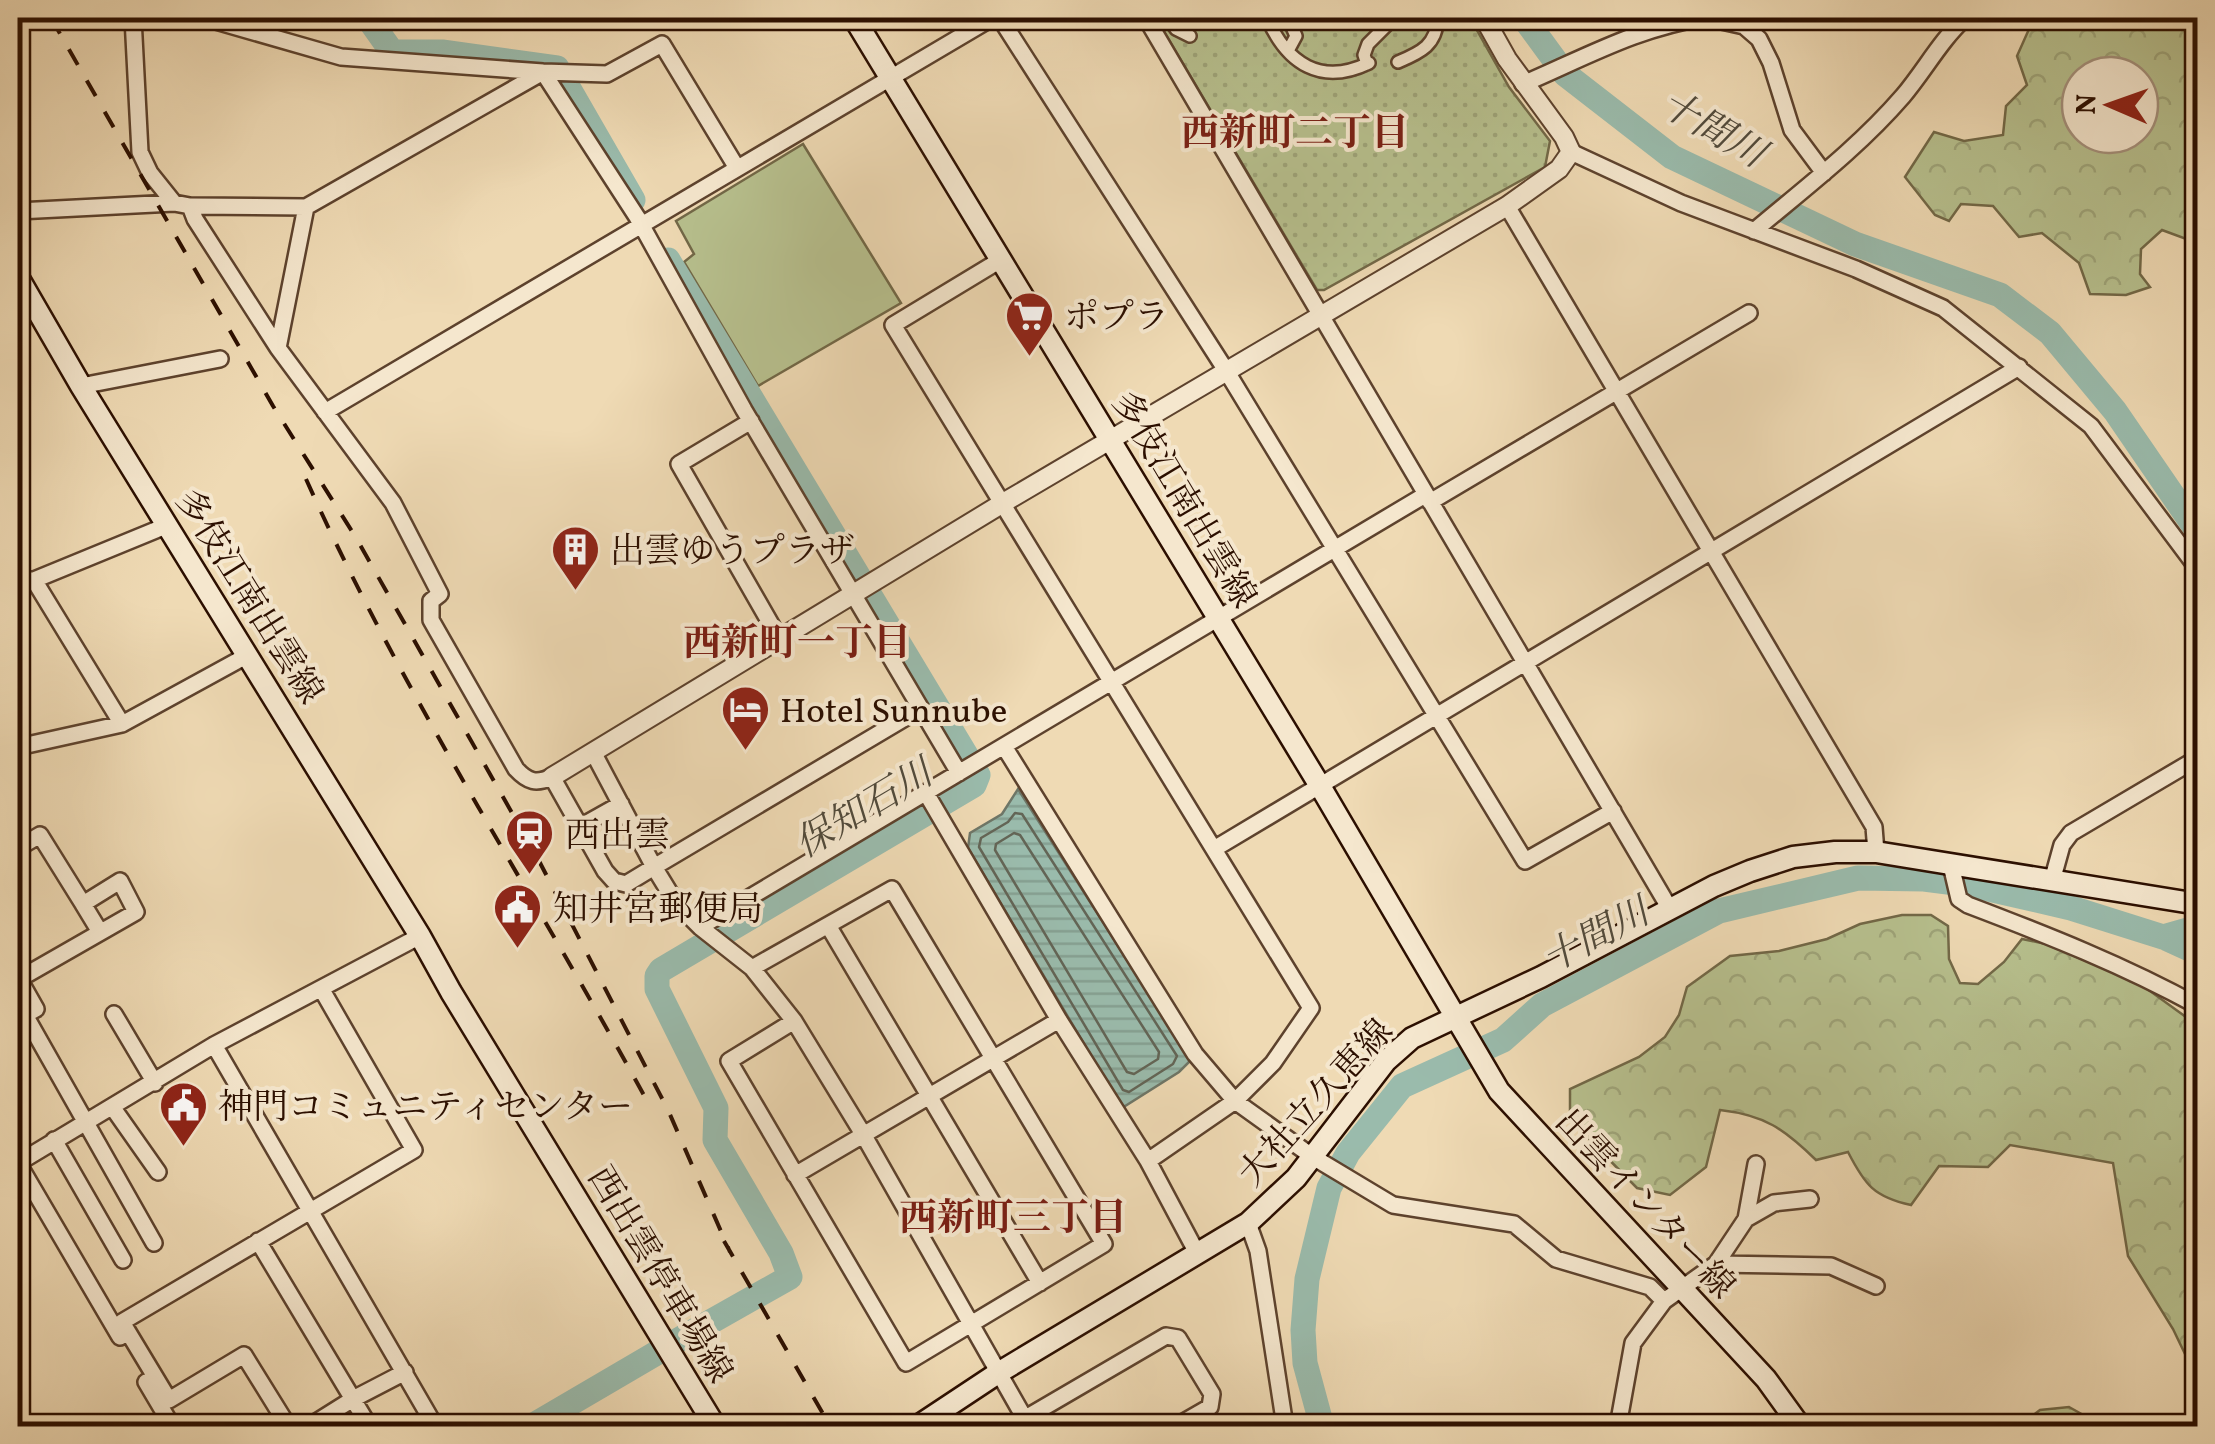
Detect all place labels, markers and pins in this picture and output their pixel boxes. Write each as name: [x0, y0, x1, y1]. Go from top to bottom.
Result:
supermarket icon: ポプラ: [1003, 290, 1055, 358]
place label: ポプラ: [1064, 295, 1169, 343]
building icon: 出雲ゆうプラザ: [549, 524, 601, 592]
place label: 出雲ゆうプラザ: [610, 529, 855, 577]
hotel icon: Hotel Sunnube: [719, 684, 771, 752]
place label: Hotel Sunnube: [780, 689, 1007, 737]
station icon: 西出雲: [504, 808, 556, 876]
place label: 西出雲: [565, 813, 670, 861]
public building icon: 知井宮郵便局: [492, 882, 544, 950]
place label: 知井宮郵便局: [553, 887, 763, 935]
public building icon: 神門コミュニティセンター: [157, 1080, 209, 1148]
place label: 神門コミュニティセンター: [218, 1085, 633, 1133]

